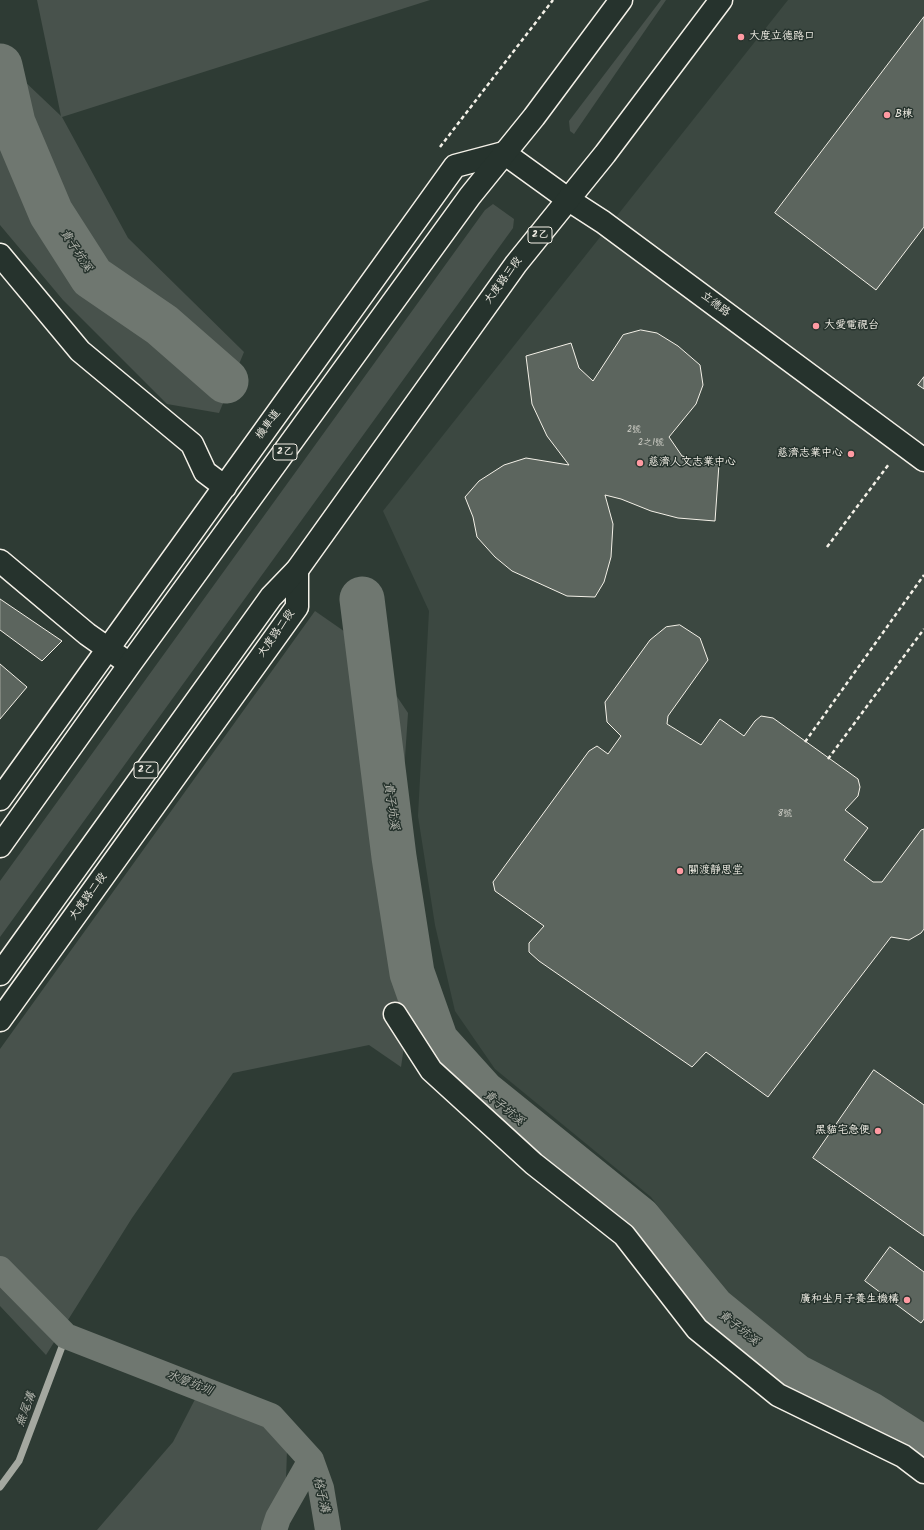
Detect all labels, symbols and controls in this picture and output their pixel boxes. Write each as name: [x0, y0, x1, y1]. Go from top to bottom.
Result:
place label: 大度立德路口: [749, 30, 815, 44]
marker: 大度立德路口: [736, 32, 746, 42]
place label: B棟: [895, 108, 913, 122]
marker: B棟: [882, 110, 892, 120]
water label: 貴子坑溪: [56, 227, 94, 275]
road number: 2乙: [528, 227, 552, 243]
street label: 大度路三段: [482, 255, 526, 307]
street label: 立德路: [698, 290, 732, 320]
place label: 大愛電視台: [824, 319, 879, 333]
marker: 大愛電視台: [811, 321, 821, 331]
street label: 機車道: [254, 408, 284, 442]
house number: 2號: [627, 425, 641, 435]
house number: 2之1號: [638, 438, 664, 448]
road number: 2乙: [273, 444, 297, 460]
place label: 慈濟志業中心: [777, 447, 843, 461]
marker: 慈濟志業中心: [846, 449, 856, 459]
place label: 慈濟人文志業中心: [648, 456, 736, 470]
marker: 慈濟人文志業中心: [635, 458, 645, 468]
street label: 大度路二段: [256, 608, 298, 660]
road number: 2乙: [134, 762, 158, 778]
water label: 貴子坑溪: [380, 781, 400, 831]
house number: 8號: [778, 809, 792, 819]
place label: 關渡靜思堂: [688, 864, 743, 878]
marker: 關渡靜思堂: [675, 866, 685, 876]
street label: 大度路二段: [67, 871, 111, 923]
water label: 貴子坑溪: [480, 1088, 526, 1130]
place label: 黑貓宅急便: [815, 1124, 870, 1138]
marker: 黑貓宅急便: [873, 1126, 883, 1136]
place label: 廣和坐月子養生機構: [800, 1293, 899, 1307]
marker: 廣和坐月子養生機構: [902, 1295, 912, 1305]
water label: 貴子坑溪: [715, 1308, 761, 1350]
water label: 水磨坑圳: [164, 1369, 214, 1399]
water label: 無尾溝: [14, 1391, 40, 1429]
water label: 格子溝: [309, 1476, 331, 1514]

